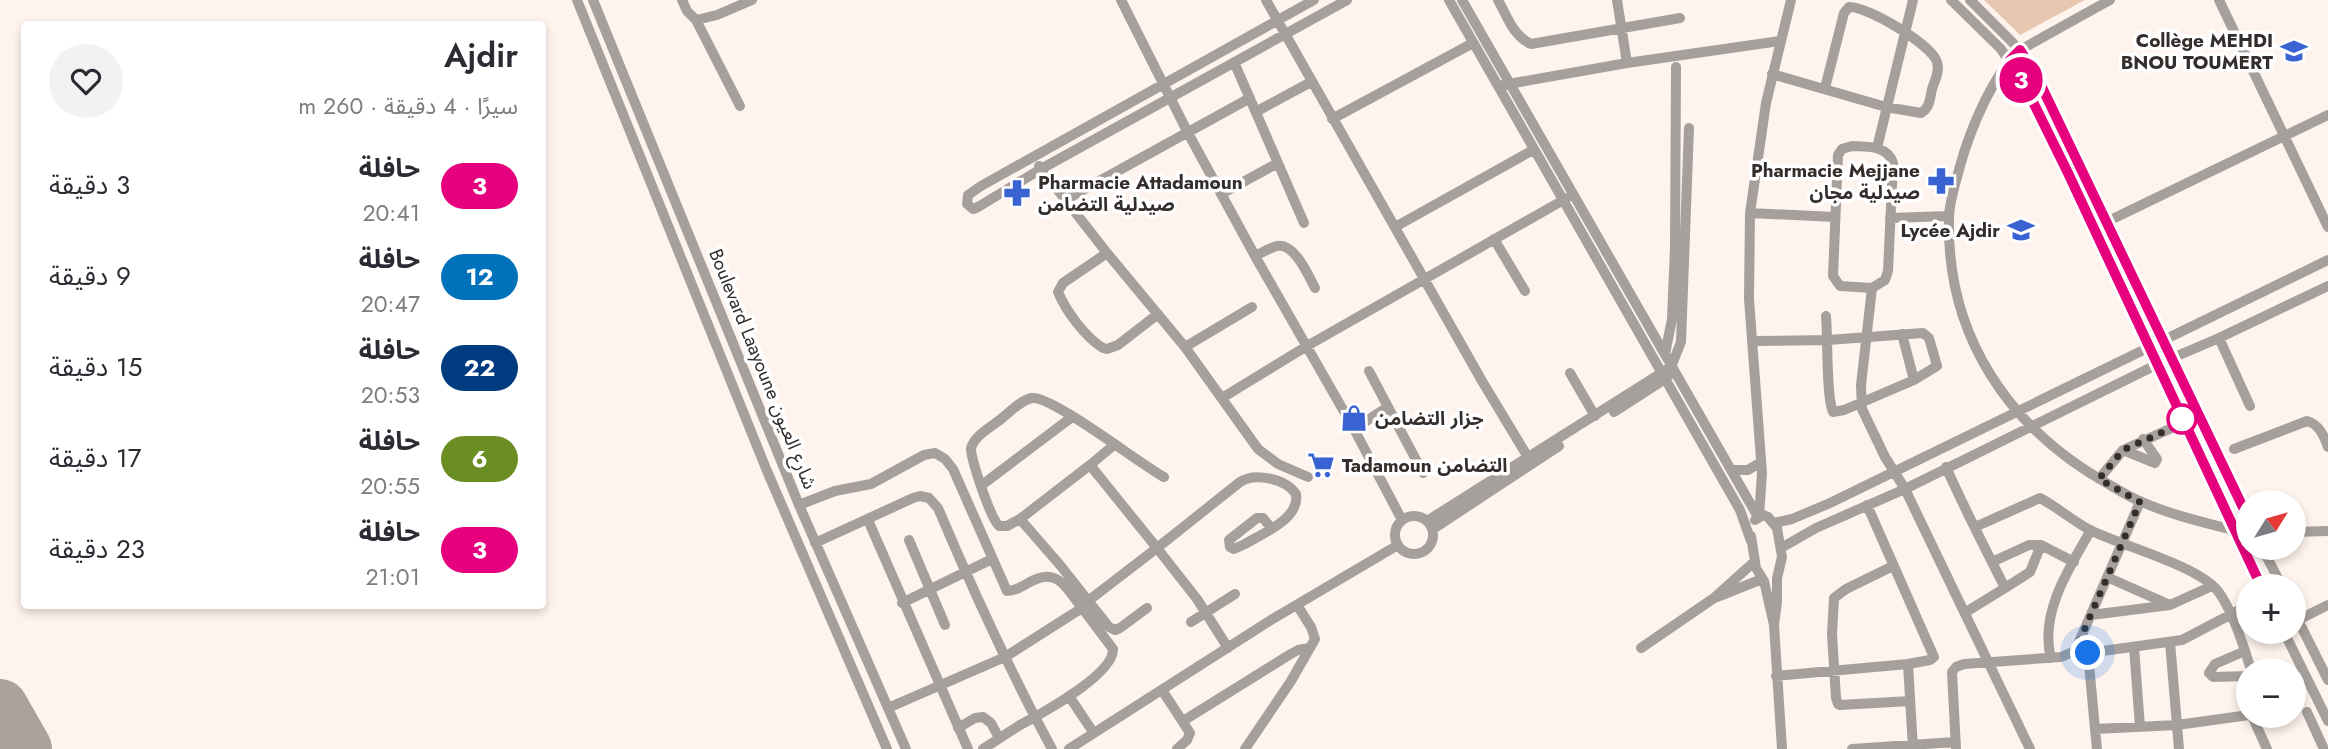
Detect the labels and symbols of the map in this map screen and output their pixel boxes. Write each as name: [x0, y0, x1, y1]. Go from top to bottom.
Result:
place label: Collège MEHDI BNOU TOUMERT: [2121, 27, 2273, 76]
school or university icon: Collège MEHDI BNOU TOUMERT: [2279, 36, 2309, 66]
line badge: 3: [1998, 57, 2044, 103]
place label: Pharmacie Mejjane صيدلية مجان: [1751, 157, 1920, 206]
pharmacy icon: Pharmacie Mejjane صيدلية مجان: [1926, 166, 1956, 196]
place label: Pharmacie Attadamoun صيدلية التضامن: [1038, 169, 1243, 218]
pharmacy icon: Pharmacie Attadamoun صيدلية التضامن: [1002, 178, 1032, 208]
school or university icon: Lycée Ajdir: [2006, 215, 2036, 245]
place label: Lycée Ajdir: [1901, 217, 2000, 244]
street label: Boulevard Laayoune شارع العيون: [702, 245, 824, 493]
shop icon: جزار التضامن: [1339, 403, 1369, 433]
unlabelled marker: [2167, 404, 2197, 434]
place label: جزار التضامن: [1375, 405, 1484, 432]
supermarket icon: Tadamoun التضامن: [1306, 450, 1336, 480]
place label: Tadamoun التضامن: [1342, 452, 1507, 479]
north arrow: [2236, 490, 2306, 560]
your location: [2070, 635, 2105, 670]

